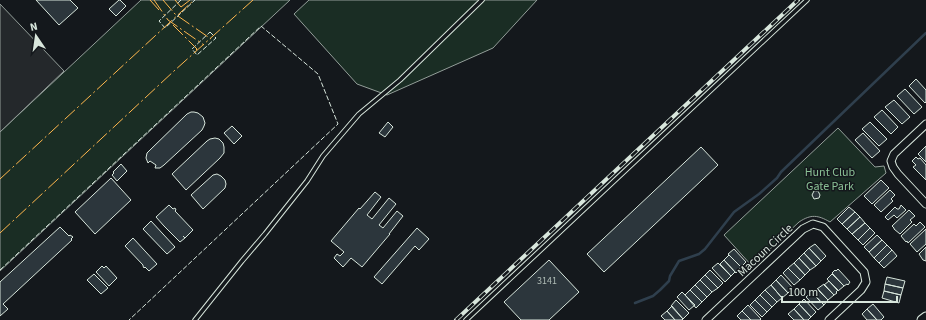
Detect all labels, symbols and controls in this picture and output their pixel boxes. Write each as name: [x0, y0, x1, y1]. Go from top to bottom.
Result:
north arrow: [16, 16, 56, 56]
text: N: [29, 19, 39, 35]
park label: Hunt Club Gate Park: [805, 164, 856, 195]
street label: Macoun Circle: [734, 220, 797, 281]
house number: 3141: [537, 274, 557, 288]
scale bar: [782, 278, 897, 304]
text: 100 m: [788, 284, 818, 301]

